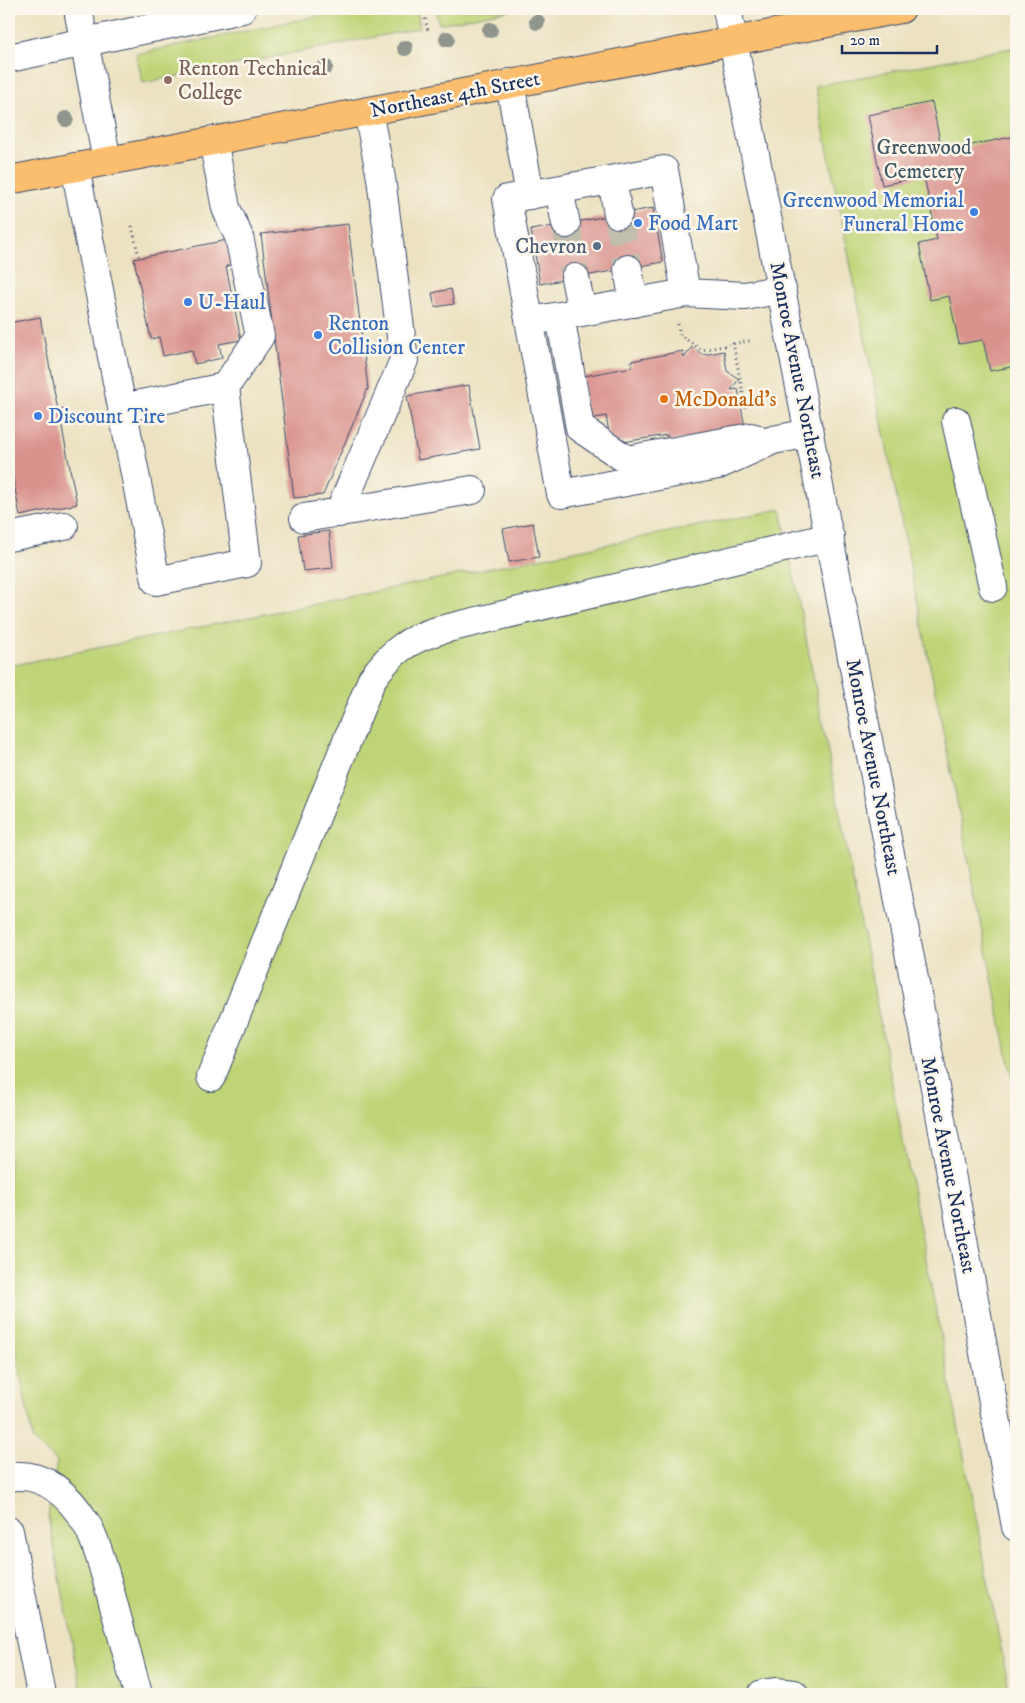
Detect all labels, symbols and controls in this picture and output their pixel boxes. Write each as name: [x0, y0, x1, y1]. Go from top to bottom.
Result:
scale bar: [842, 22, 938, 54]
text: 20 m: [850, 31, 880, 50]
place label: Renton Technical College: [178, 56, 328, 106]
street label: Northeast 4th Street: [368, 66, 542, 124]
marker: Renton Technical College: [162, 74, 174, 86]
park label: Greenwood Cemetery: [876, 135, 972, 185]
place label: Greenwood Memorial Funeral Home: [783, 188, 965, 238]
marker: Greenwood Memorial Funeral Home: [968, 206, 980, 218]
place label: Food Mart: [648, 211, 739, 237]
marker: Food Mart: [632, 217, 644, 229]
place label: Chevron: [515, 234, 587, 260]
marker: Chevron: [591, 240, 603, 252]
street label: Monroe Avenue Northeast: [763, 260, 831, 481]
place label: U-Haul: [198, 290, 266, 316]
marker: U-Haul: [182, 296, 194, 308]
place label: Renton Collision Center: [328, 311, 465, 361]
marker: Renton Collision Center: [312, 329, 324, 341]
place label: McDonald's: [674, 387, 777, 413]
marker: McDonald's: [658, 393, 670, 405]
place label: Discount Tire: [48, 404, 166, 430]
marker: Discount Tire: [32, 410, 44, 422]
street label: Monroe Avenue Northeast: [839, 657, 907, 878]
street label: Monroe Avenue Northeast: [914, 1055, 982, 1276]

